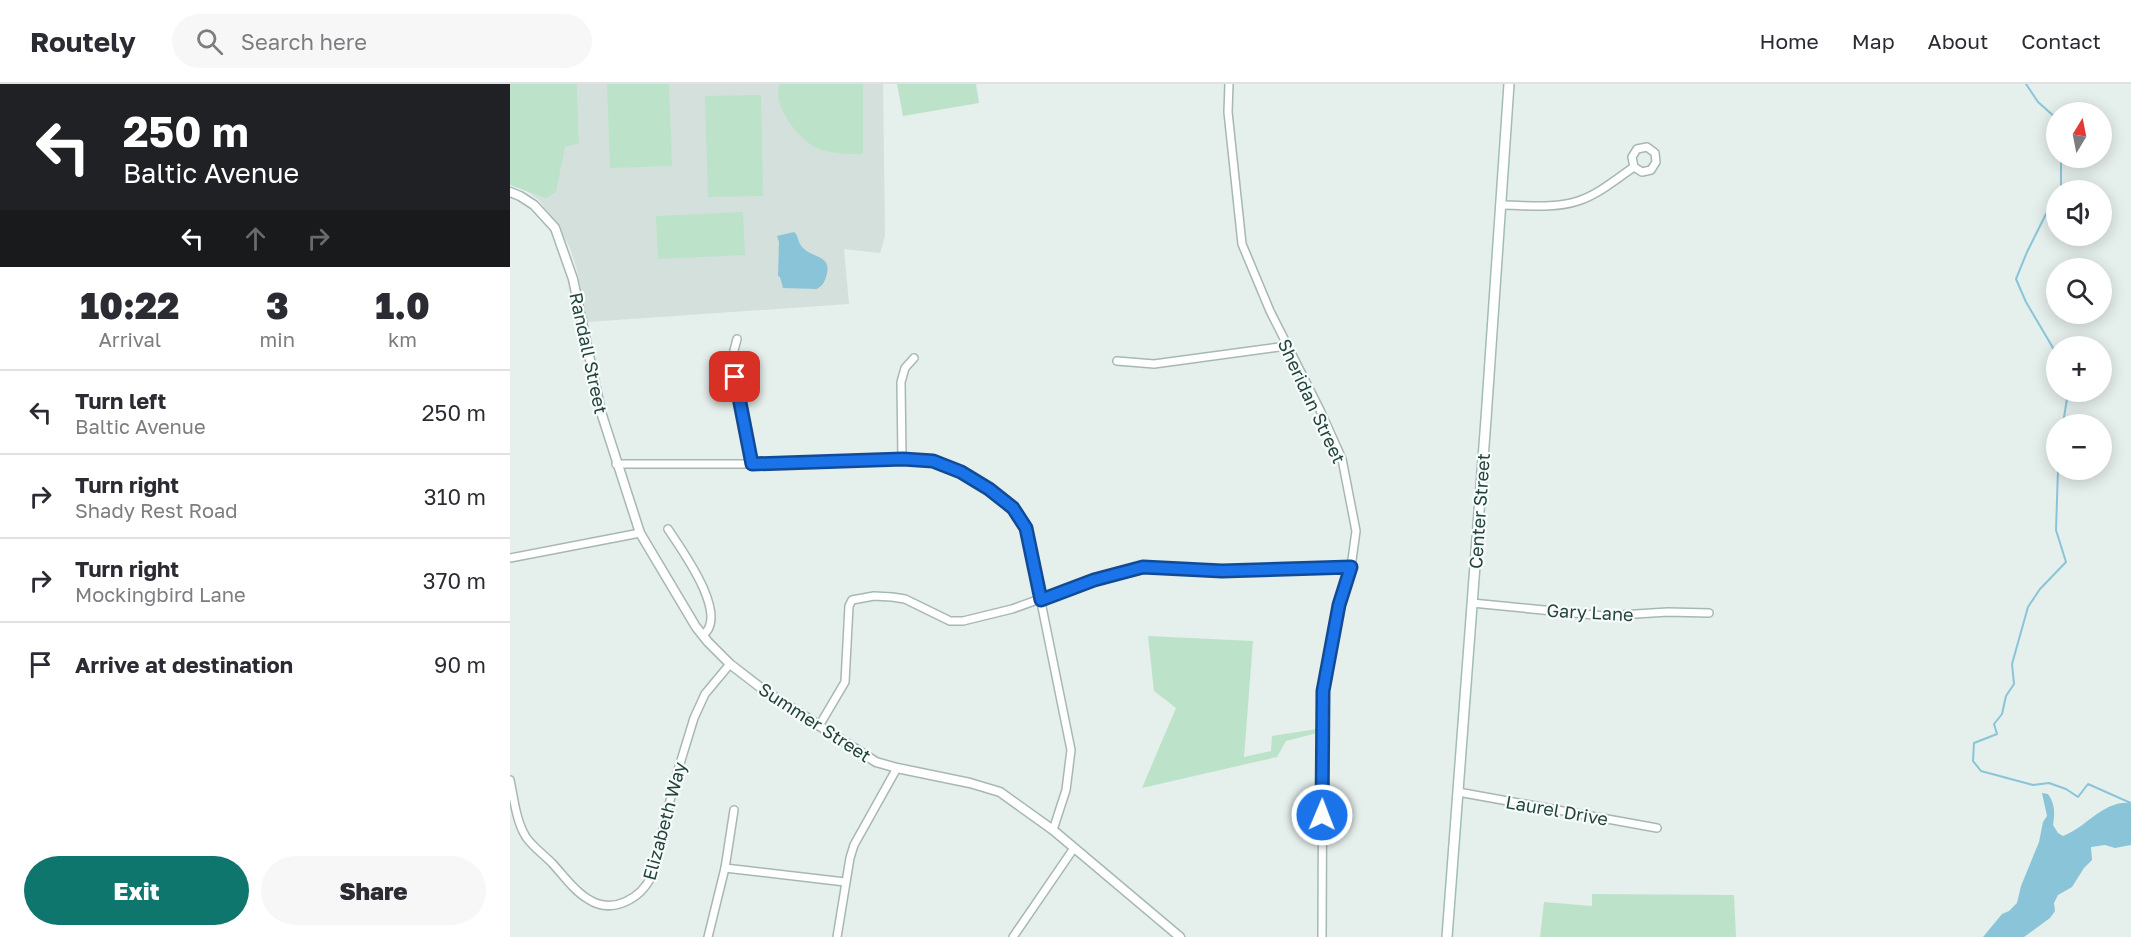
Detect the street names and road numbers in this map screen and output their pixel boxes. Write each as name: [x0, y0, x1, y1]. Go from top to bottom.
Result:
street label: Randall Street: [565, 290, 613, 416]
street label: Sheridan Street: [1274, 335, 1350, 467]
street label: Center Street: [1464, 452, 1494, 570]
street label: Gary Lane: [1546, 599, 1634, 625]
street label: Summer Street: [755, 678, 875, 766]
street label: Elizabeth Way: [638, 759, 690, 883]
street label: Laurel Drive: [1504, 790, 1610, 830]

